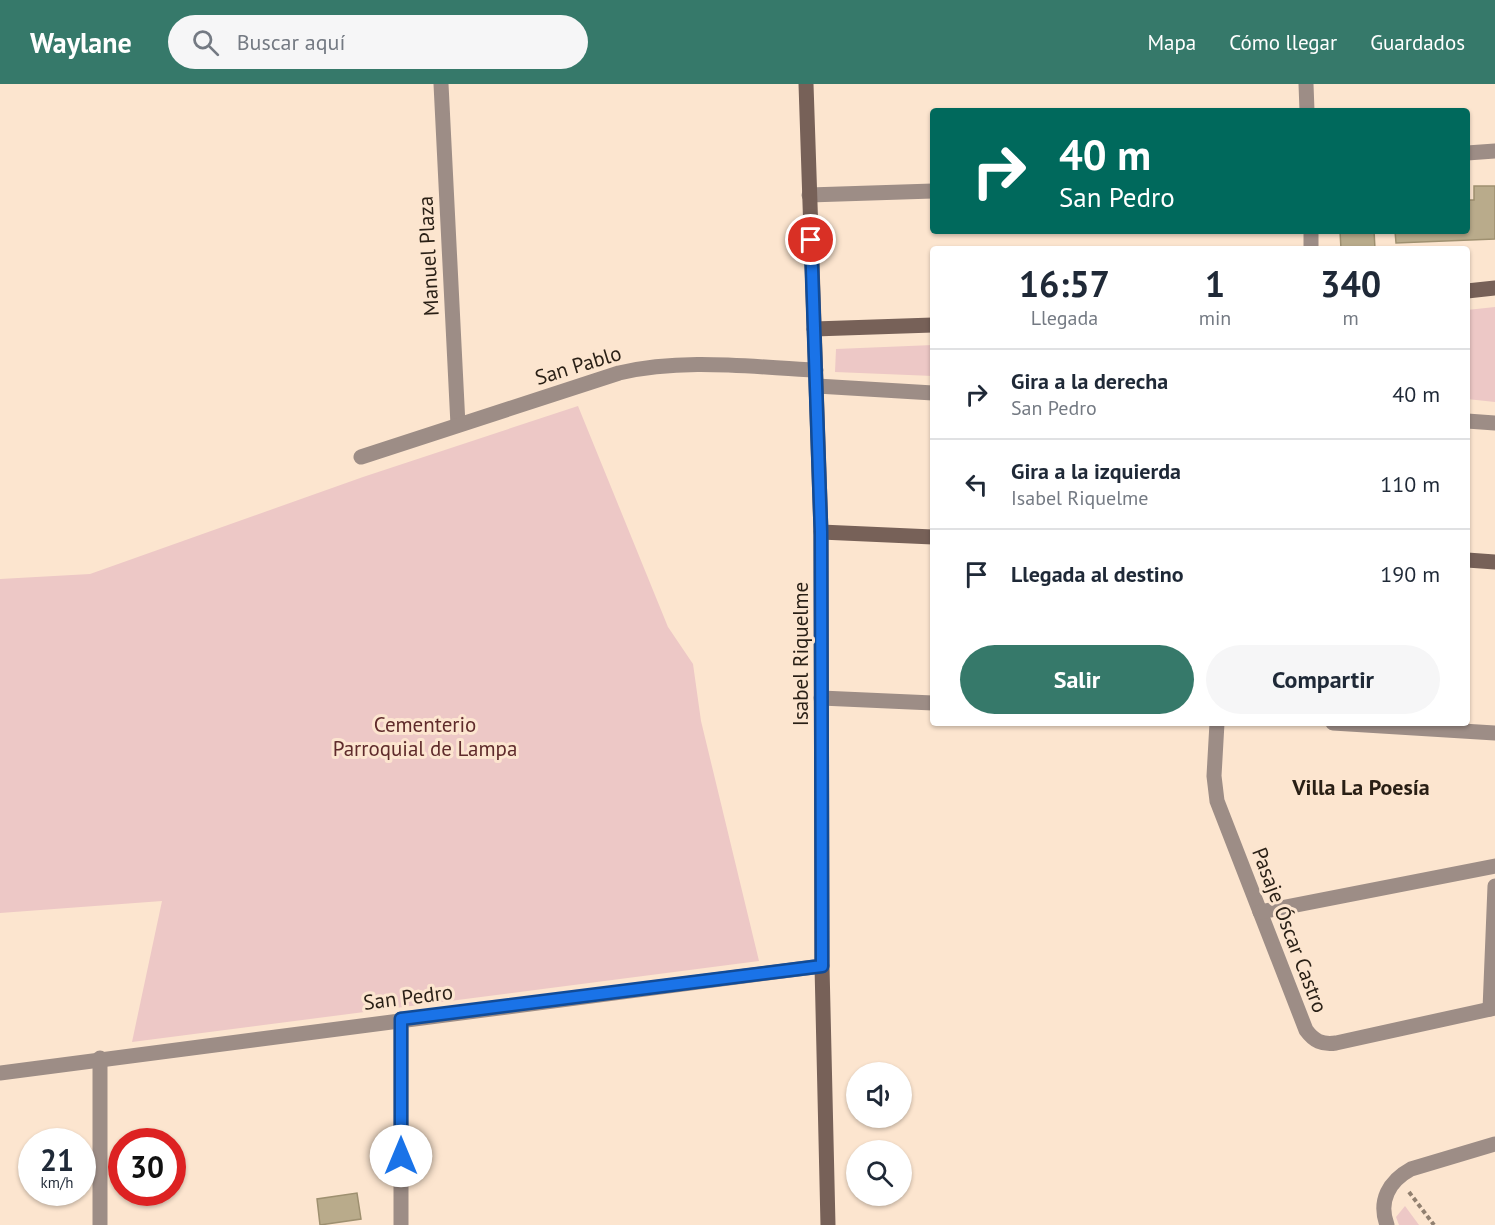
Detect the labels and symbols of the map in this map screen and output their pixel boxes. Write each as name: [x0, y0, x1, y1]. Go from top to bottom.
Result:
street label: Manuel Plaza: [411, 195, 445, 317]
pin: [785, 214, 836, 265]
street label: San Pablo: [532, 339, 624, 391]
street label: Isabel Riquelme: [787, 582, 814, 726]
park label: Cementerio Parroquial de Lampa: [333, 711, 517, 762]
district label: Villa La Poesía: [1291, 773, 1430, 801]
street label: Pasaje Óscar Castro: [1246, 844, 1334, 1016]
street label: San Pedro: [362, 978, 454, 1016]
position arrow: [369, 1124, 433, 1188]
speed limit sign: 30: [108, 1128, 186, 1206]

